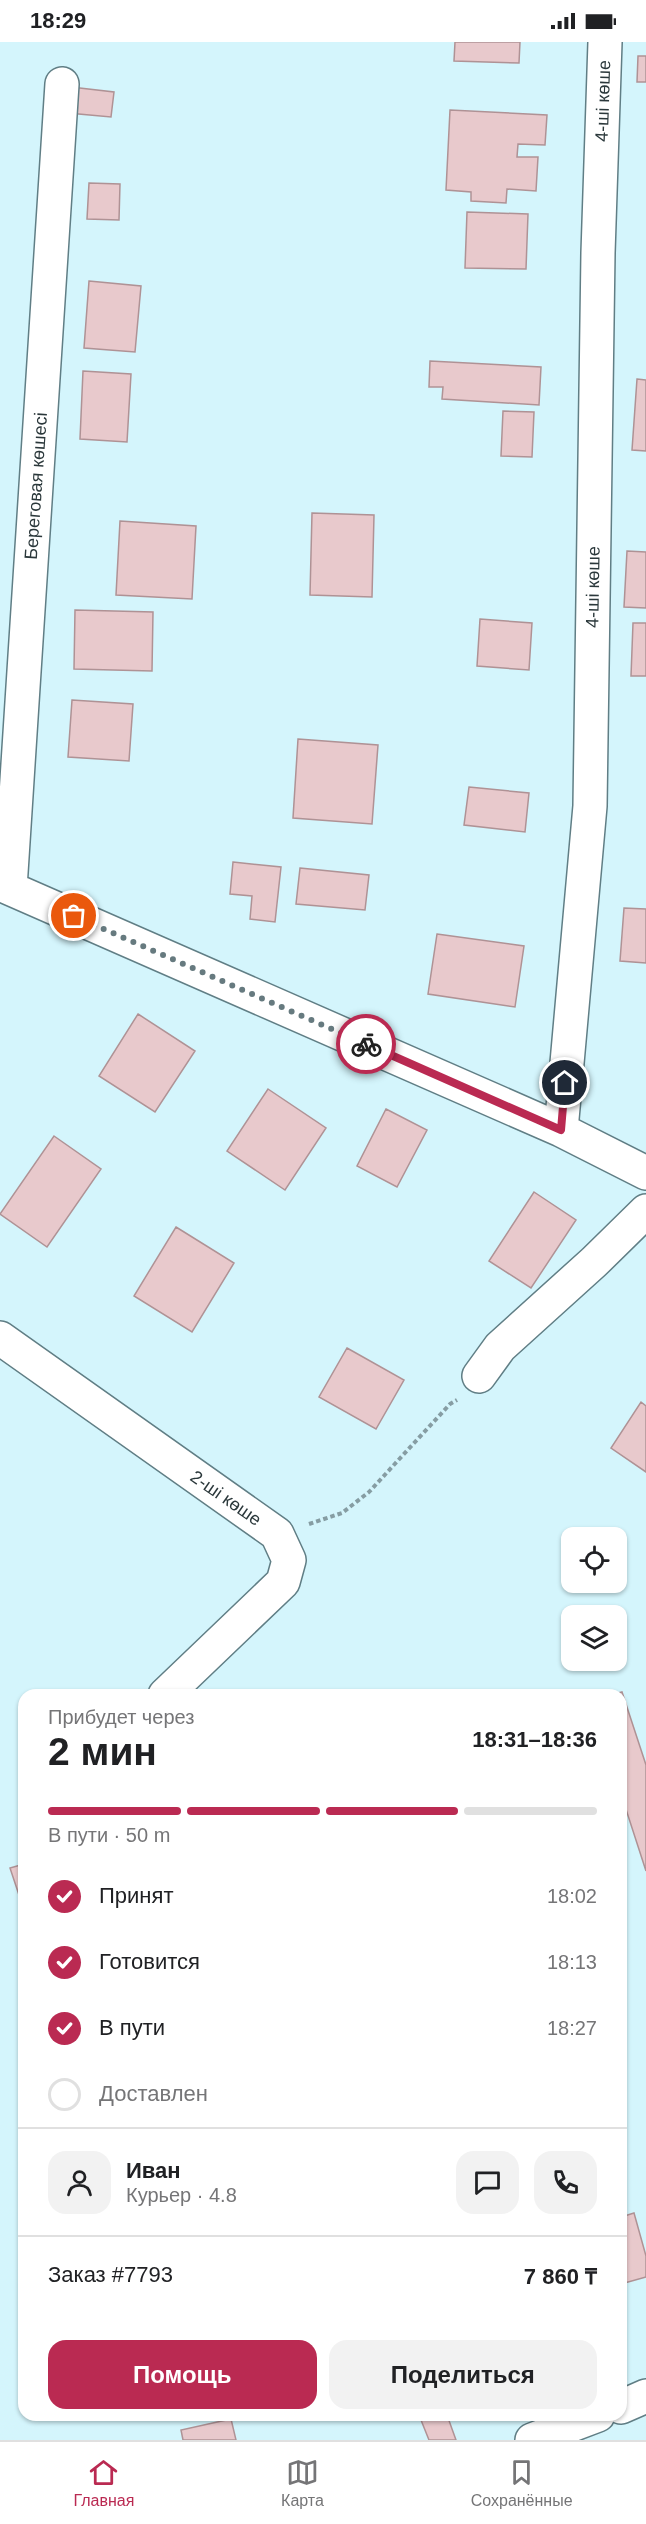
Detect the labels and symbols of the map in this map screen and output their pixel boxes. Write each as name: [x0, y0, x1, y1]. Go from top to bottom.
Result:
street label: 4-шi көше: [592, 60, 614, 142]
street label: Береговая көшесі: [21, 412, 51, 560]
street label: 4-шi көше: [582, 546, 604, 628]
pin: [48, 890, 99, 941]
courier: [336, 1014, 396, 1074]
pin: [539, 1057, 590, 1108]
street label: 2-ші көше: [187, 1466, 265, 1530]

